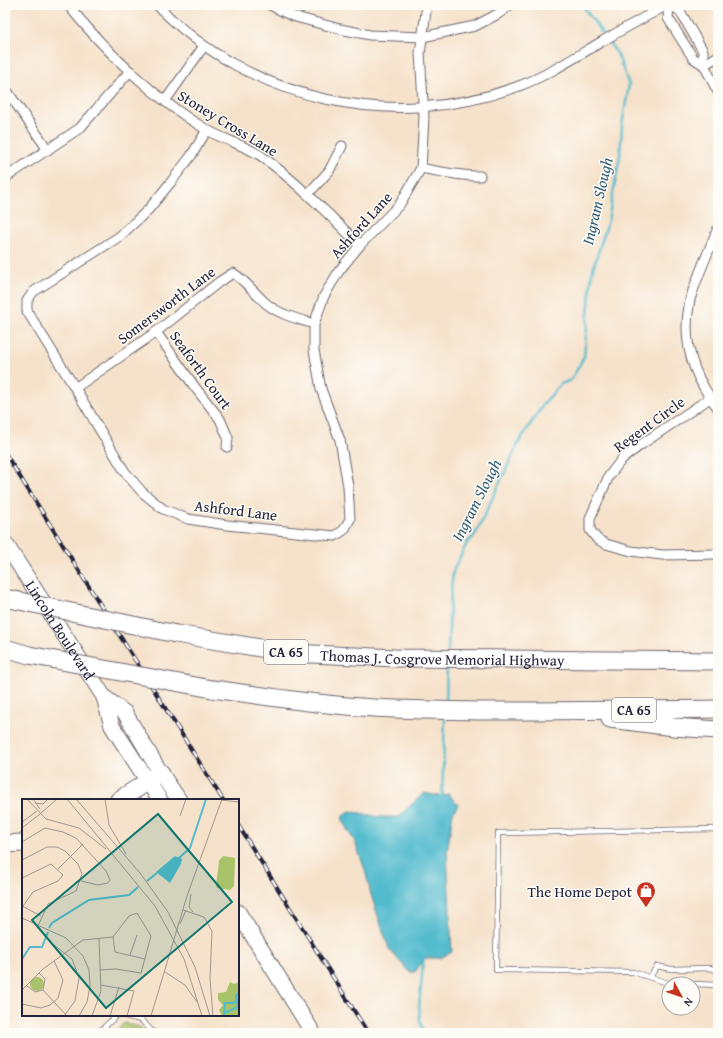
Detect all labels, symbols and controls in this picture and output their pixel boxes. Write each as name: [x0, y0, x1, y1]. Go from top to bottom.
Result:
street label: Stoney Cross Lane: [174, 85, 282, 161]
water label: Ingram Slough: [575, 155, 619, 247]
street label: Ashford Lane: [325, 187, 397, 263]
street label: Somersworth Lane: [113, 261, 219, 349]
street label: Seaforth Court: [165, 326, 237, 414]
street label: Regent Circle: [609, 391, 689, 457]
water label: Ingram Slough: [445, 455, 507, 545]
street label: Ashford Lane: [193, 495, 279, 525]
street label: Lincoln Boulevard: [21, 576, 100, 683]
road number: CA 65: [264, 640, 308, 664]
street label: Thomas J. Cosgrove Memorial Highway: [320, 644, 565, 670]
road number: CA 65: [612, 698, 656, 722]
inset map: [22, 799, 239, 1016]
shop icon: The Home Depot: [635, 880, 657, 908]
place label: The Home Depot: [527, 881, 633, 902]
north arrow: [661, 976, 701, 1016]
text: N: [680, 994, 697, 1011]

